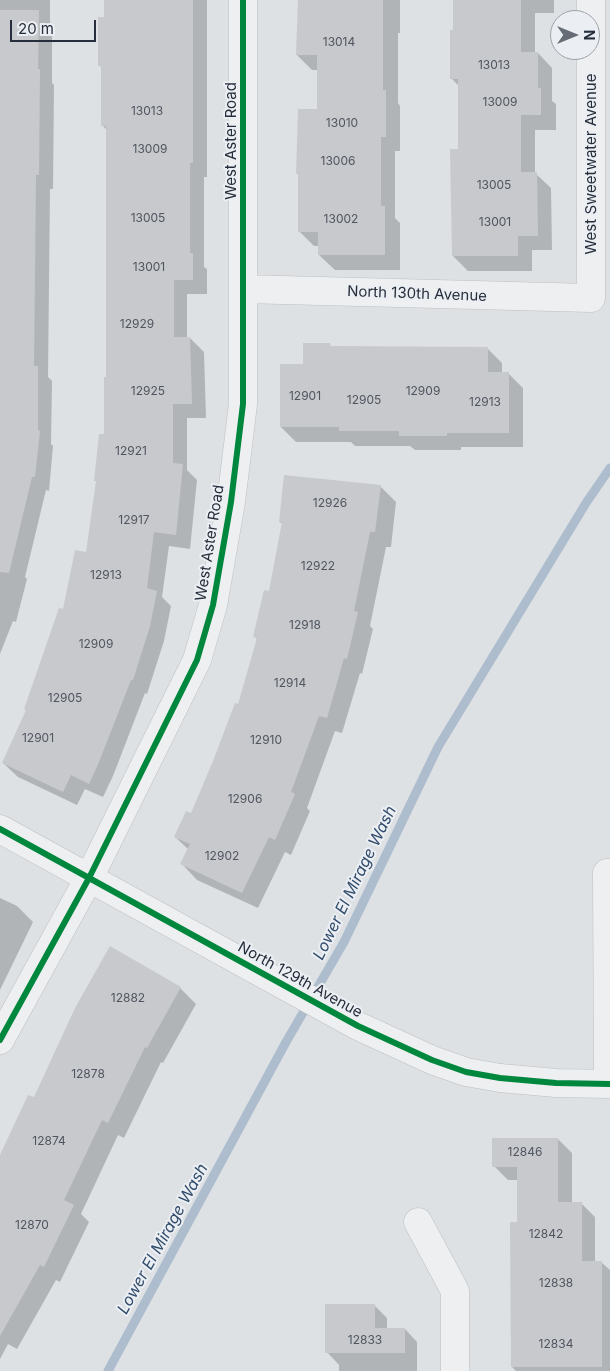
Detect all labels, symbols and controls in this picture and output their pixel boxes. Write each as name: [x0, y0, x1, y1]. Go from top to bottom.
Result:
scale bar: [12, 10, 99, 42]
north arrow: [550, 10, 600, 60]
text: 20 m: [18, 19, 54, 38]
text: N: [581, 30, 598, 40]
house number: 13014: [323, 35, 355, 49]
house number: 13013: [478, 58, 510, 72]
street label: West Sweetwater Avenue: [582, 74, 600, 254]
street label: West Aster Road: [222, 82, 240, 200]
house number: 13009: [483, 95, 517, 109]
house number: 13013: [131, 104, 163, 118]
house number: 13010: [326, 116, 358, 130]
house number: 13009: [133, 142, 167, 156]
house number: 13006: [321, 154, 355, 168]
house number: 13005: [477, 178, 511, 192]
house number: 13005: [131, 211, 165, 225]
house number: 13002: [324, 212, 358, 226]
house number: 13001: [479, 215, 511, 229]
house number: 13001: [133, 260, 165, 274]
street label: North 130th Avenue: [347, 283, 487, 305]
house number: 12929: [120, 317, 154, 331]
house number: 12925: [131, 384, 165, 398]
house number: 12909: [406, 384, 440, 398]
house number: 12901: [289, 389, 321, 403]
house number: 12905: [347, 393, 381, 407]
house number: 12913: [469, 395, 501, 409]
house number: 12921: [115, 444, 147, 458]
street label: West Aster Road: [192, 484, 228, 602]
house number: 12926: [313, 496, 347, 510]
house number: 12917: [118, 513, 150, 527]
house number: 12922: [301, 559, 335, 573]
house number: 12913: [90, 568, 122, 582]
house number: 12918: [289, 618, 321, 632]
house number: 12909: [79, 637, 113, 651]
house number: 12914: [274, 676, 306, 690]
house number: 12905: [48, 691, 82, 705]
house number: 12901: [22, 731, 54, 745]
house number: 12910: [250, 733, 282, 747]
house number: 12906: [228, 792, 262, 806]
water label: Lower El Mirage Wash: [309, 803, 401, 963]
house number: 12902: [205, 849, 239, 863]
street label: North 129th Avenue: [235, 938, 365, 1022]
house number: 12882: [111, 991, 145, 1005]
house number: 12878: [71, 1067, 105, 1081]
house number: 12874: [32, 1134, 66, 1148]
house number: 12846: [508, 1145, 542, 1159]
water label: Lower El Mirage Wash: [114, 1160, 212, 1318]
house number: 12870: [15, 1218, 49, 1232]
house number: 12842: [529, 1227, 563, 1241]
house number: 12838: [539, 1276, 573, 1290]
house number: 12833: [348, 1333, 382, 1347]
house number: 12834: [539, 1337, 573, 1351]

